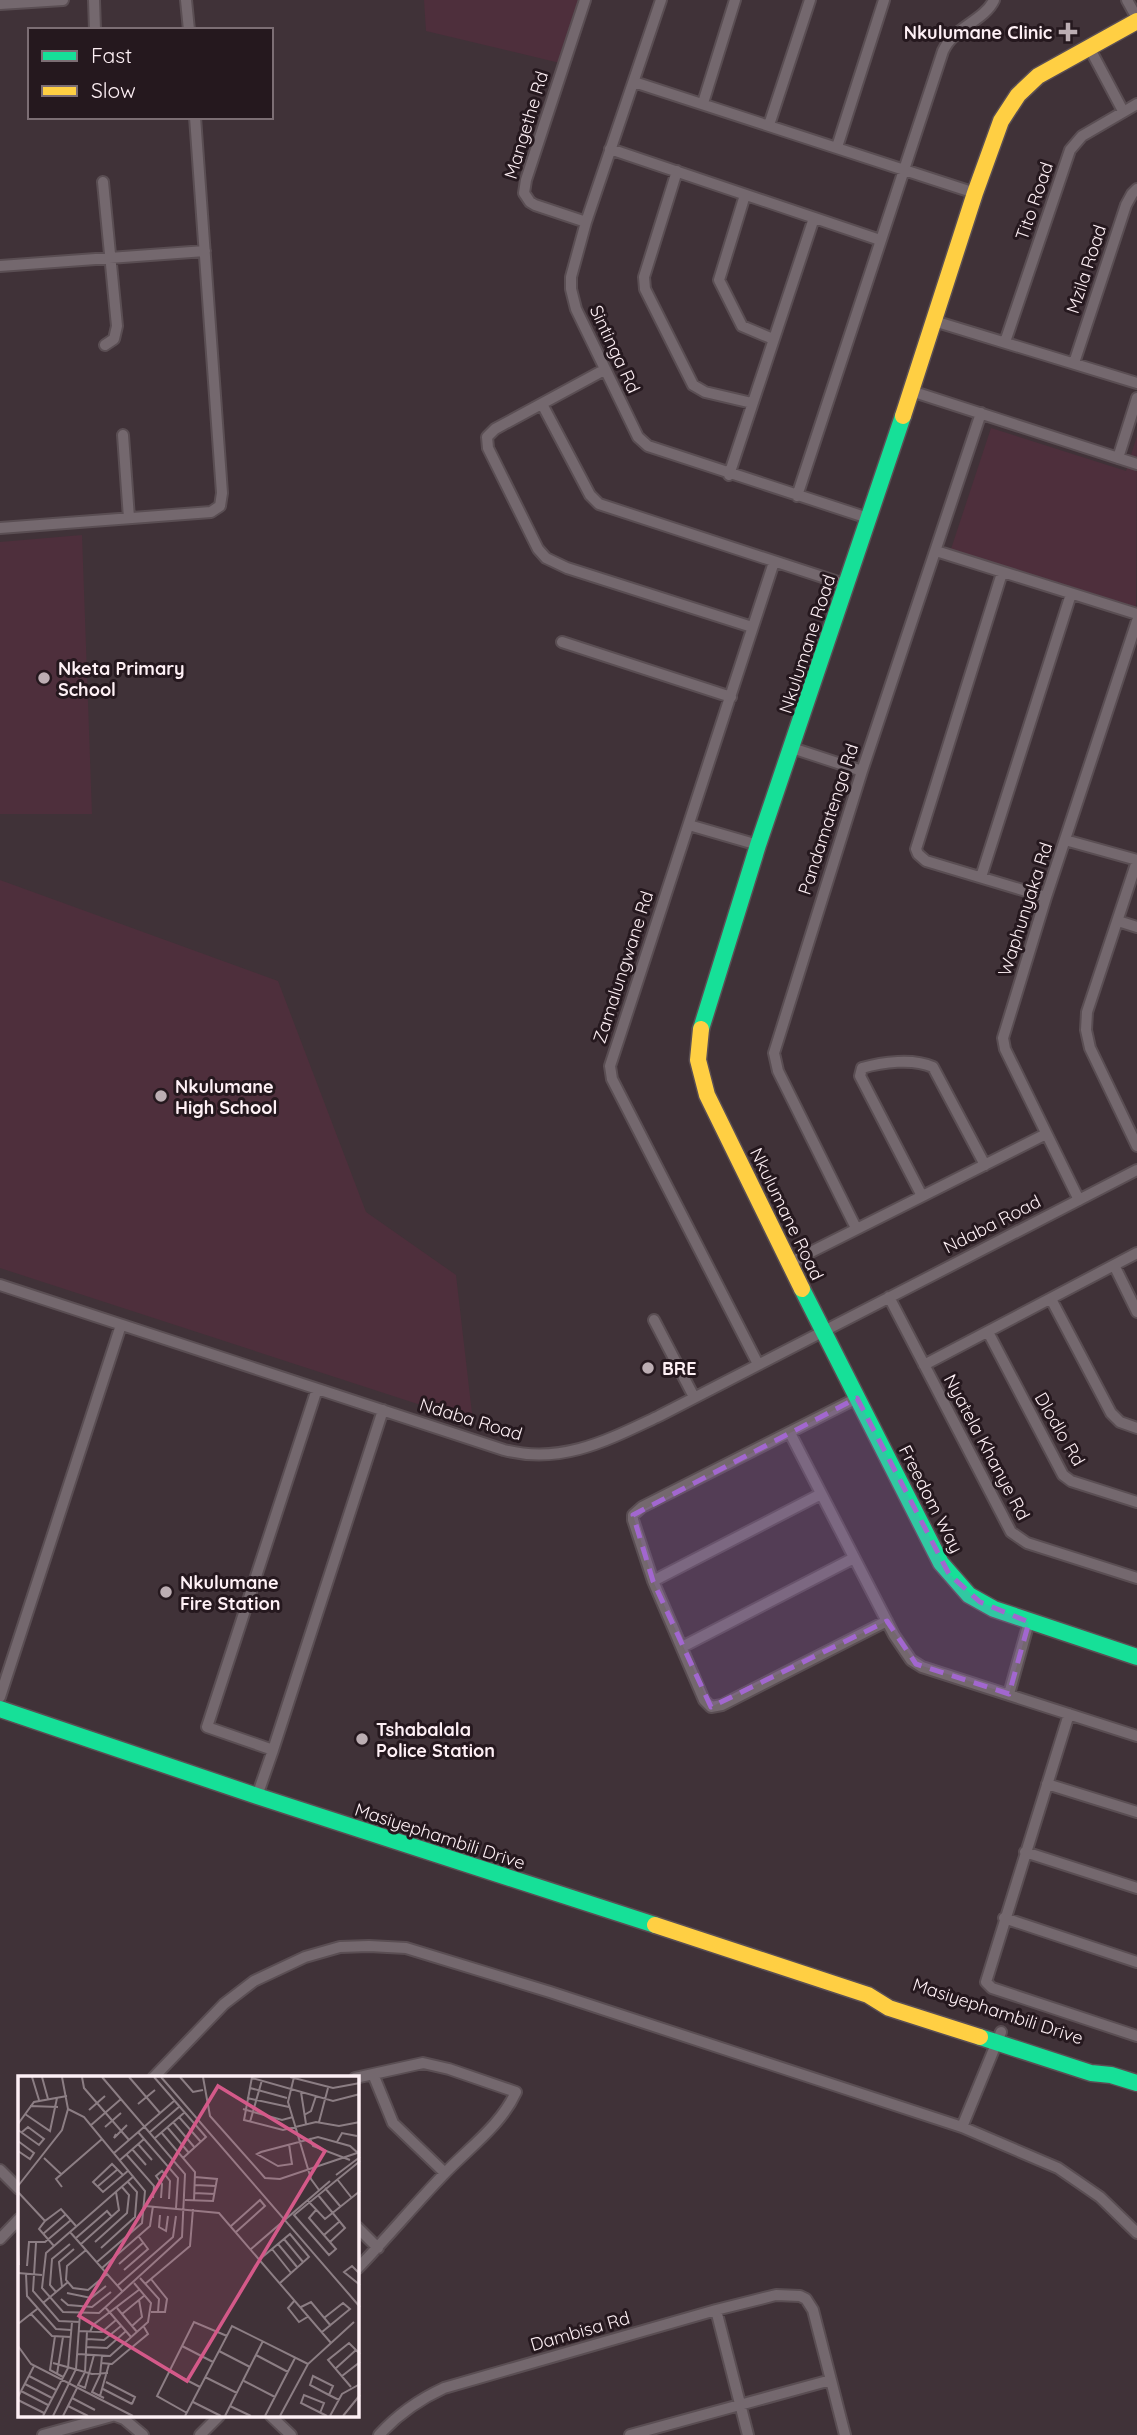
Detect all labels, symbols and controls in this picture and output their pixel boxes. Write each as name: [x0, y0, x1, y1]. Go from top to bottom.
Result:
place label: Nkulumane Clinic: [904, 21, 1052, 44]
marker: Nkulumane Clinic: [1058, 22, 1078, 42]
legend: [28, 28, 273, 119]
text: Fast: [91, 42, 132, 68]
street label: Mangethe Rd: [499, 68, 553, 182]
text: Slow: [91, 77, 136, 103]
street label: Tito Road: [1010, 159, 1058, 243]
street label: Mzila Road: [1061, 222, 1111, 316]
street label: Sintinga Rd: [585, 301, 645, 397]
street label: Nkulumane Road: [774, 572, 840, 716]
place label: Nketa Primary School: [58, 657, 185, 701]
marker: Nketa Primary School: [36, 670, 52, 686]
street label: Pandamatenga Rd: [793, 741, 863, 897]
street label: Waphunyaka Rd: [993, 839, 1057, 979]
street label: Zamalungwane Rd: [588, 888, 658, 1046]
place label: Nkulumane High School: [175, 1075, 277, 1119]
marker: Nkulumane High School: [153, 1088, 169, 1104]
street label: Nkulumane Road: [745, 1144, 829, 1284]
street label: Ndaba Road: [939, 1190, 1045, 1258]
place label: BRE: [662, 1357, 696, 1380]
marker: BRE: [640, 1360, 656, 1376]
street label: Nyatela Khanye Rd: [939, 1370, 1035, 1524]
street label: Dlodlo Rd: [1030, 1388, 1090, 1470]
street label: Ndaba Road: [417, 1392, 525, 1446]
street label: Freedom Way: [894, 1441, 968, 1557]
place label: Nkulumane Fire Station: [180, 1571, 280, 1615]
marker: Nkulumane Fire Station: [158, 1584, 174, 1600]
place label: Tshabalala Police Station: [376, 1718, 495, 1762]
marker: Tshabalala Police Station: [354, 1731, 370, 1747]
street label: Masiyephambili Drive: [352, 1798, 528, 1874]
street label: Masiyephambili Drive: [910, 1973, 1086, 2049]
inset map: [18, 2076, 359, 2418]
street label: Dambisa Rd: [528, 2306, 632, 2356]

